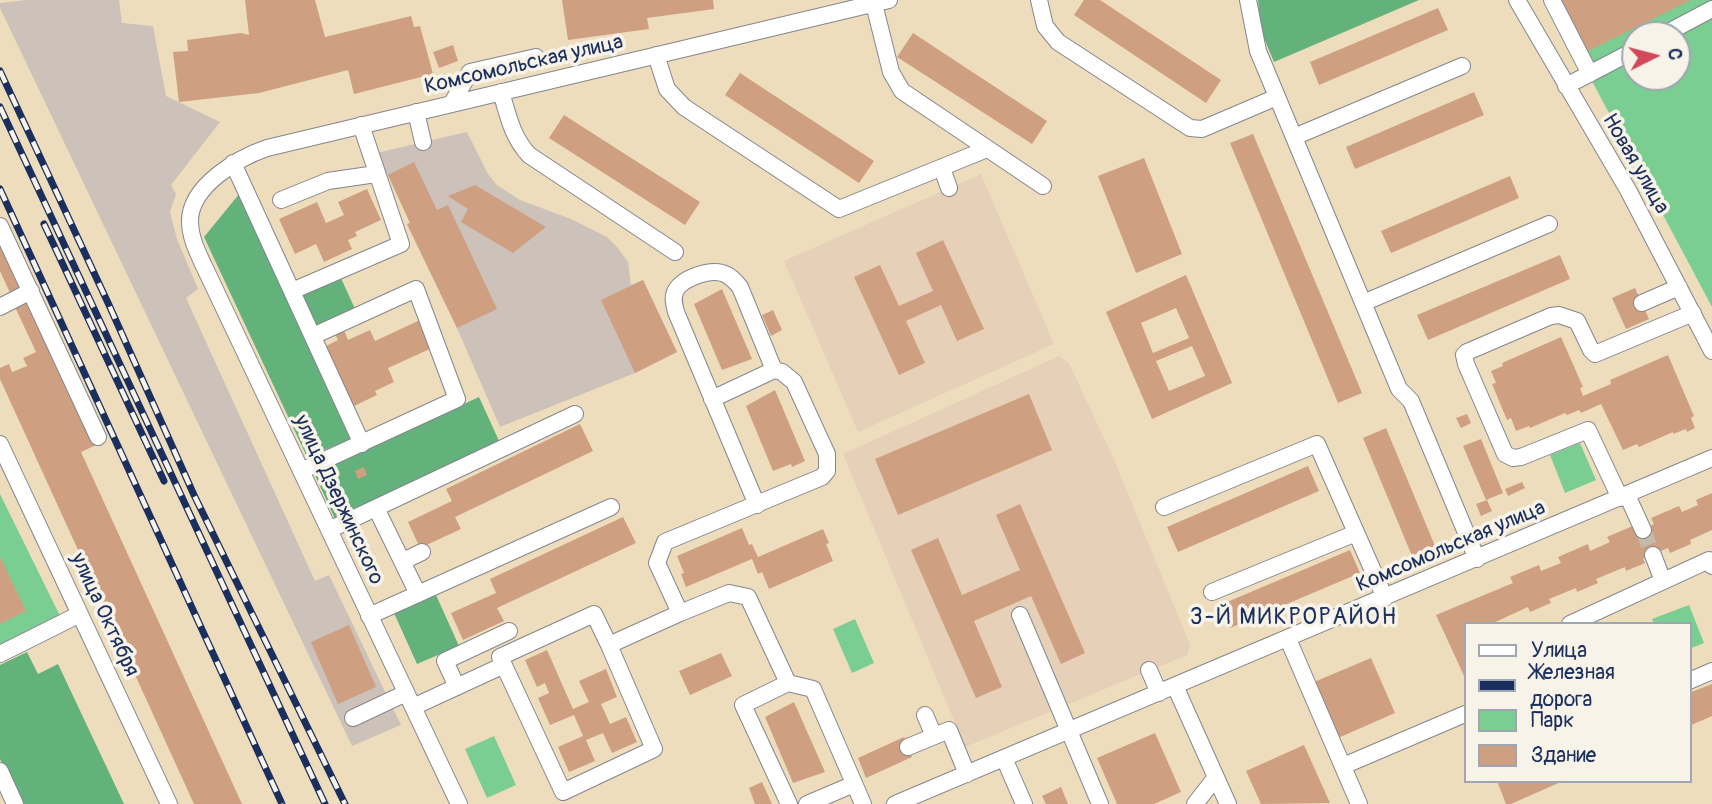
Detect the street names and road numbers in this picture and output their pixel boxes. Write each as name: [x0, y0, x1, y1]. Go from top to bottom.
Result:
street label: Комсомольская улица: [422, 30, 626, 100]
street label: Новая улица: [1596, 109, 1674, 219]
street label: улица Дзержинского: [288, 411, 388, 589]
street label: Комсомольская улица: [1353, 496, 1549, 598]
street label: улица Октября: [64, 549, 144, 681]

